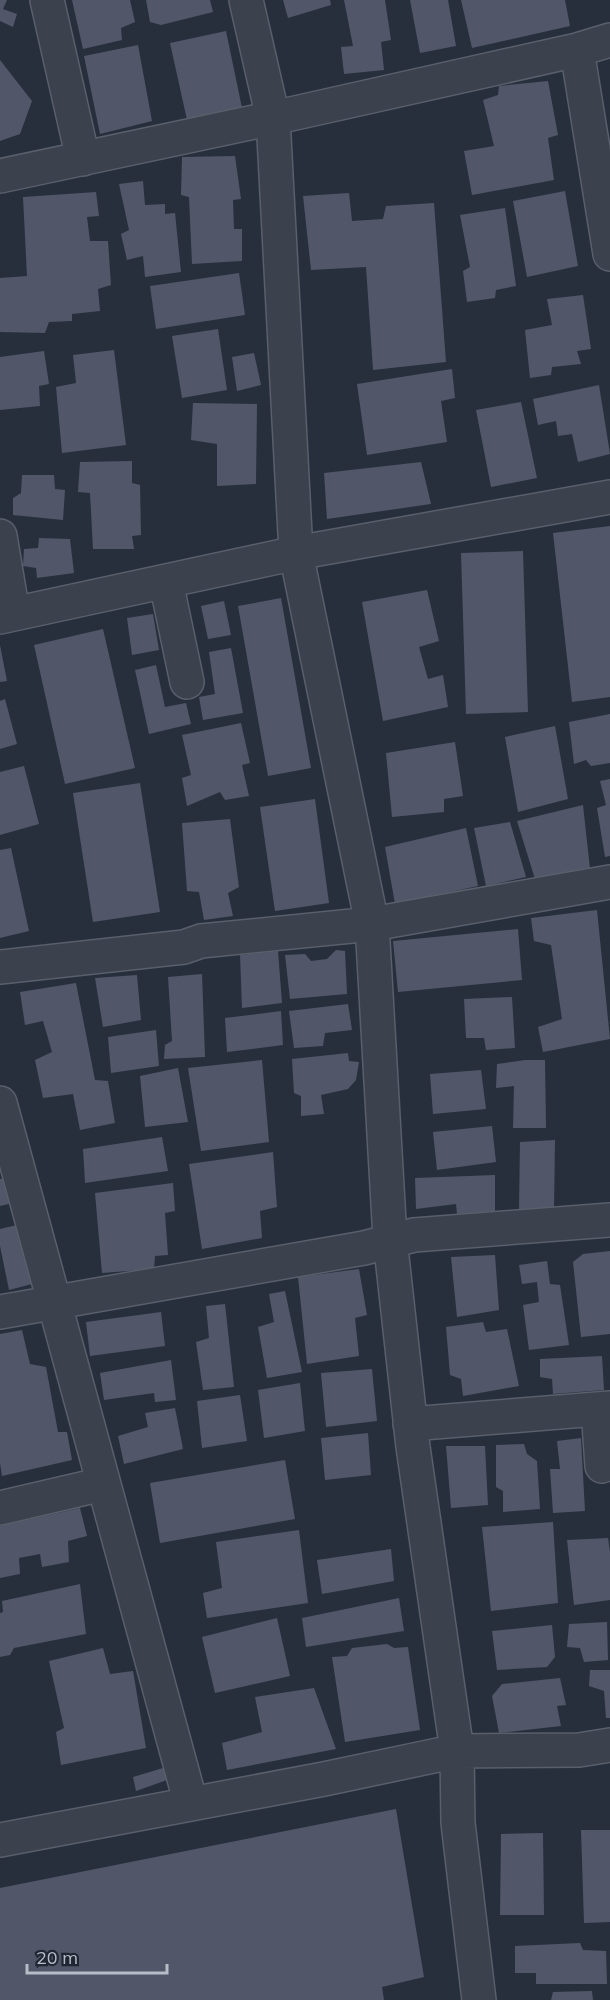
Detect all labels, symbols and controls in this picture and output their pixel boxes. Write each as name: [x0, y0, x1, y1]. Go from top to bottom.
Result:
scale bar: [27, 1937, 166, 1975]
text: 20 m: [36, 1946, 78, 1969]

